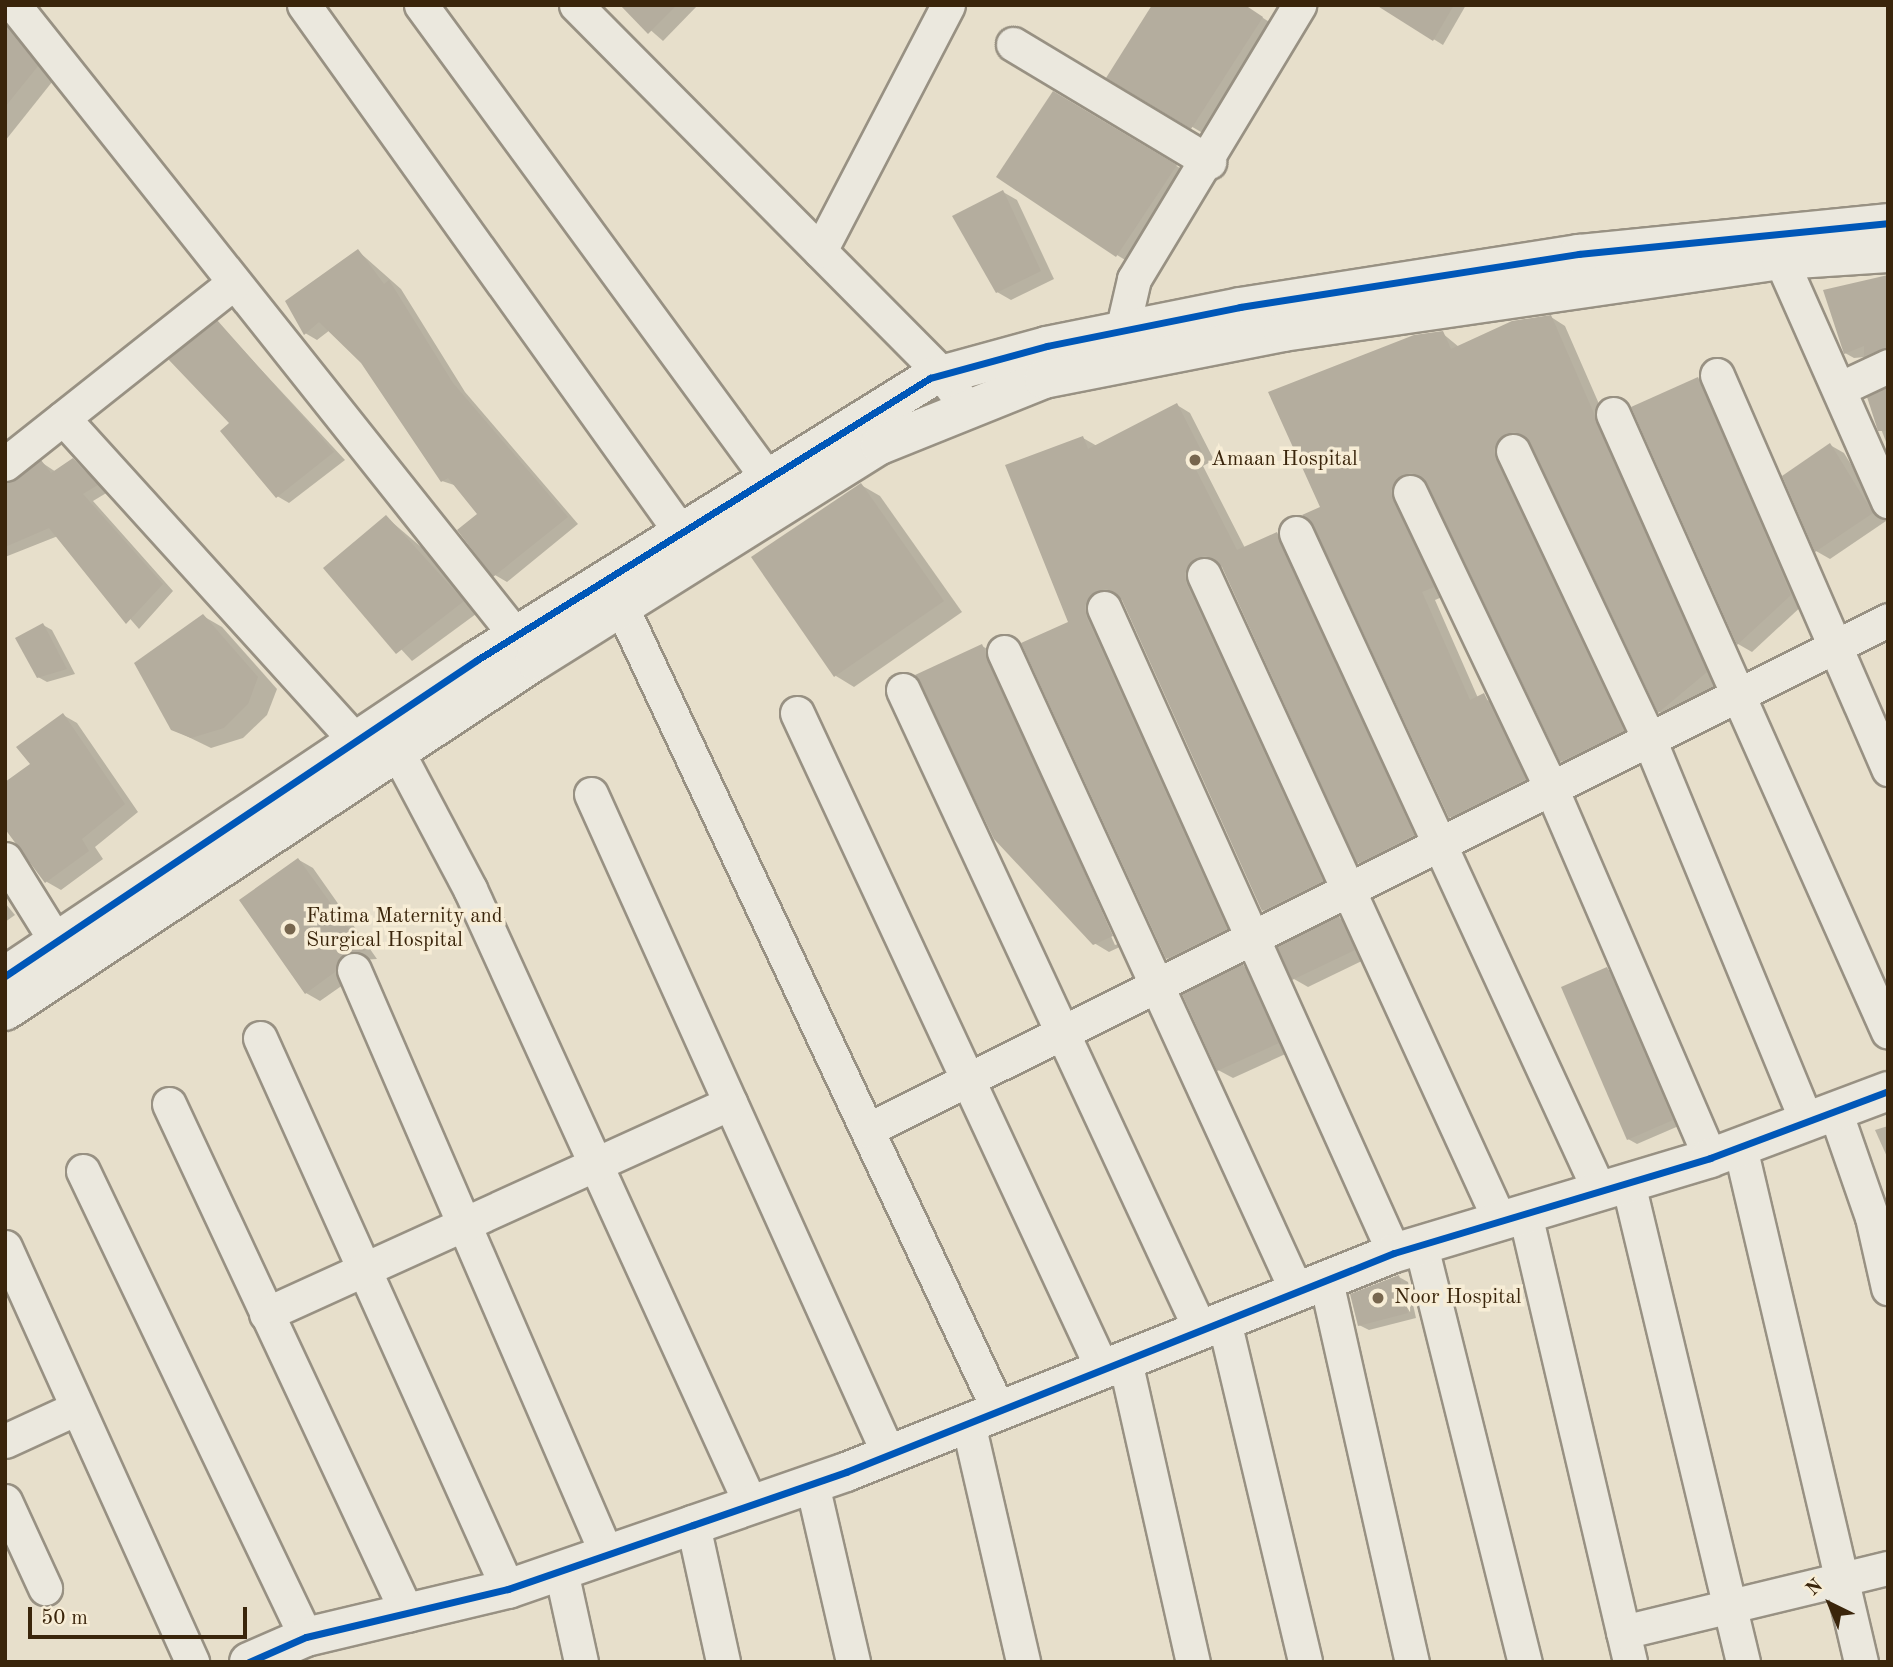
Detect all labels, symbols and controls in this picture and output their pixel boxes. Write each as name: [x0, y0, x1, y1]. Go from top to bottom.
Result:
place label: Amaan Hospital: [1211, 447, 1358, 473]
marker: Amaan Hospital: [1185, 450, 1205, 470]
place label: Fatima Maternity and Surgical Hospital: [306, 904, 503, 954]
marker: Fatima Maternity and Surgical Hospital: [280, 919, 300, 939]
place label: Noor Hospital: [1394, 1285, 1522, 1311]
marker: Noor Hospital: [1368, 1288, 1388, 1308]
north arrow: [1795, 1569, 1865, 1639]
text: N: [1804, 1576, 1827, 1600]
scale bar: [32, 1594, 250, 1638]
text: 50 m: [41, 1608, 88, 1629]

